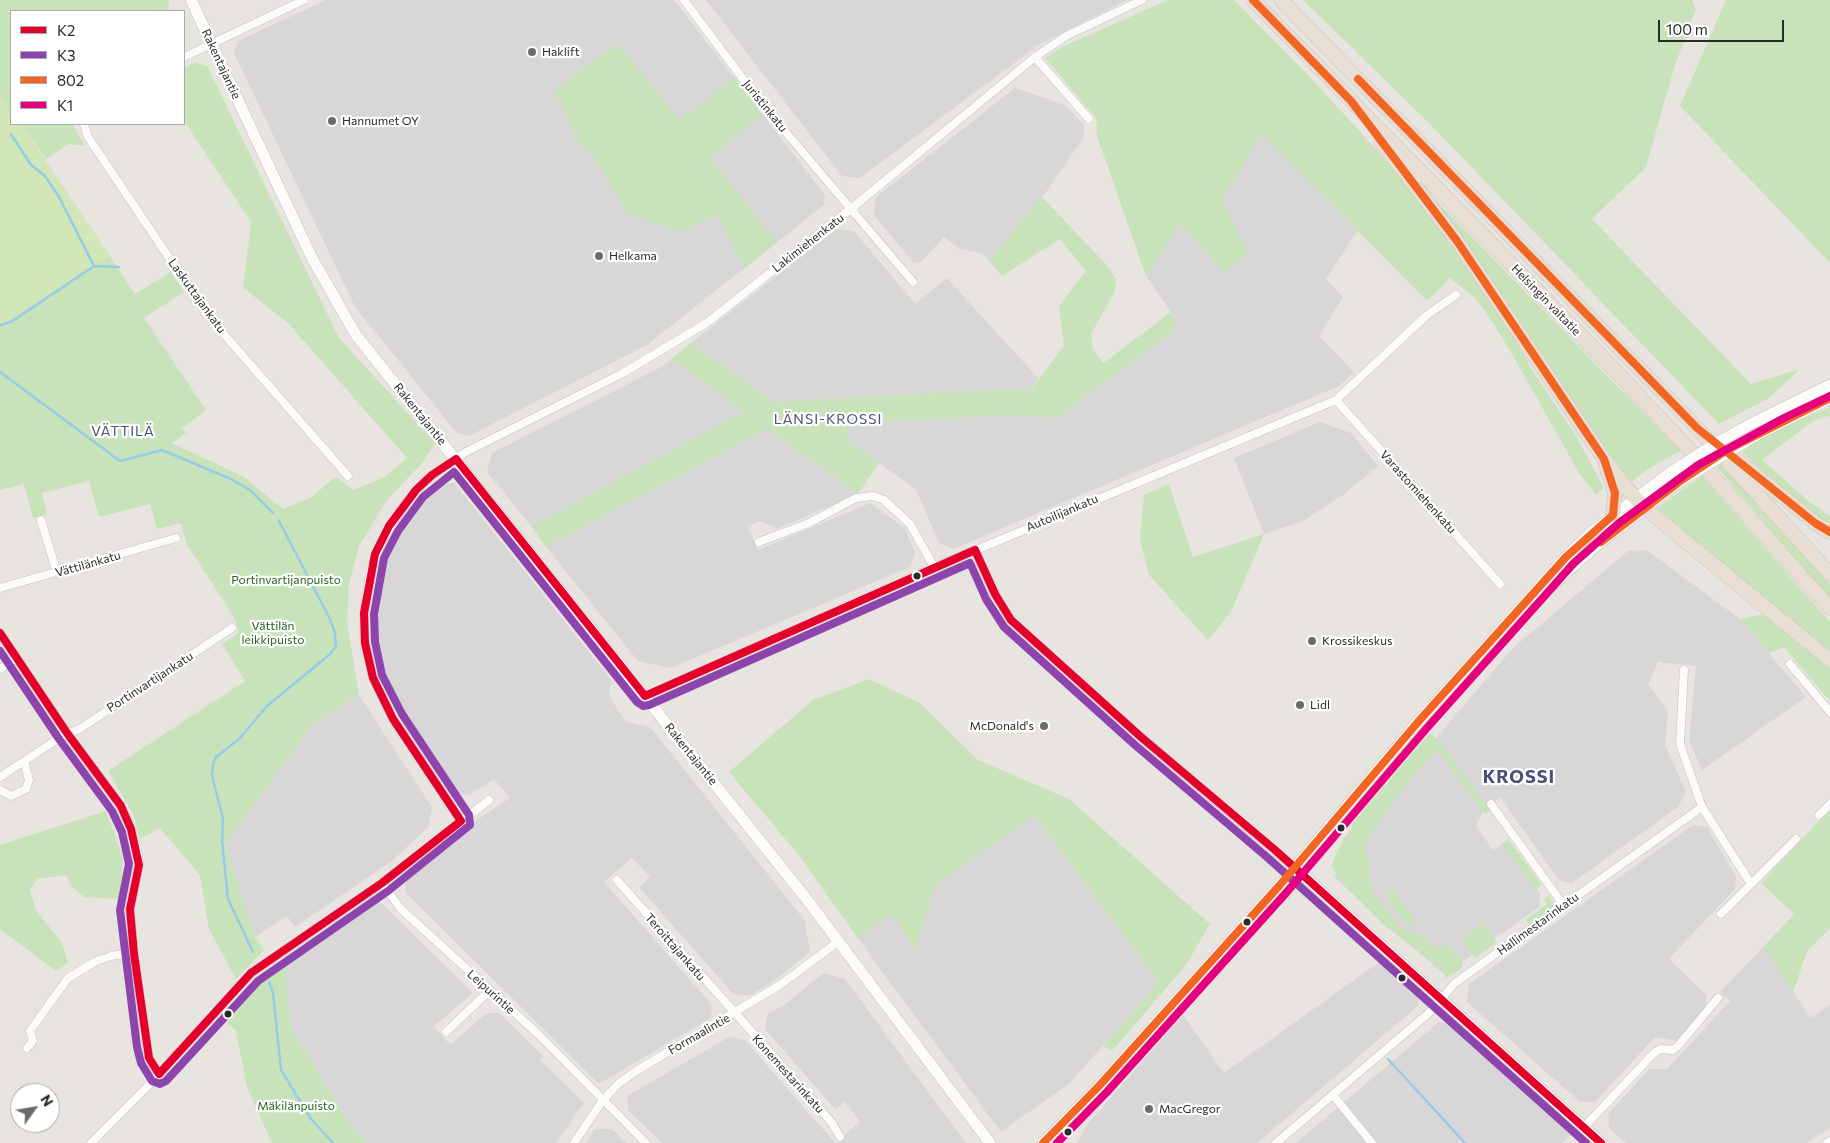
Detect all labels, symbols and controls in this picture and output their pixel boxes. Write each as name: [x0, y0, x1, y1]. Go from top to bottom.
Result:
legend: [10, 10, 185, 125]
scale bar: [1660, 10, 1786, 42]
text: 100 m: [1666, 20, 1708, 38]
text: K2: [57, 21, 75, 39]
street label: Rakentajantie: [199, 27, 243, 101]
place label: Haklift: [542, 45, 580, 59]
text: K3: [57, 46, 76, 64]
marker: Haklift: [526, 46, 538, 58]
text: 802: [57, 71, 84, 89]
street label: Juristinkatu: [740, 77, 790, 135]
text: K1: [57, 96, 73, 114]
place label: Hannumet OY: [342, 114, 419, 128]
marker: Hannumet OY: [326, 115, 338, 127]
street label: Lakimiehenkatu: [769, 211, 847, 275]
place label: Helkama: [609, 249, 657, 263]
marker: Helkama: [593, 250, 605, 262]
street label: Laskuttajankatu: [165, 256, 229, 336]
street label: Helsingin valtatie: [1508, 261, 1584, 339]
street label: Rakentajantie: [391, 380, 449, 448]
district label: LÄNSI-KROSSI: [772, 411, 884, 427]
district label: VÄTTILÄ: [90, 423, 156, 439]
street label: Varastomiehenkatu: [1377, 448, 1459, 536]
street label: Autoilijankatu: [1024, 491, 1100, 535]
street label: Vättilänkatu: [54, 548, 122, 580]
unlabelled marker: [912, 571, 922, 581]
park label: Portinvartijanpuisto: [231, 573, 341, 587]
park label: Vättilän leikkipuisto: [242, 619, 304, 647]
place label: Krossikeskus: [1322, 634, 1392, 648]
marker: Krossikeskus: [1306, 635, 1318, 647]
street label: Portinvartijankatu: [104, 649, 196, 715]
place label: Lidl: [1310, 698, 1330, 712]
marker: Lidl: [1294, 699, 1306, 711]
place label: McDonald's: [970, 719, 1034, 733]
street label: Rakentajantie: [662, 720, 720, 788]
marker: McDonald's: [1038, 720, 1050, 732]
district label: KROSSI: [1482, 766, 1556, 788]
unlabelled marker: [1336, 823, 1346, 833]
street label: Hallimestarinkatu: [1495, 890, 1581, 958]
street label: Teroittajankatu: [642, 910, 708, 984]
unlabelled marker: [1242, 917, 1252, 927]
street label: Leipurintie: [464, 967, 518, 1017]
unlabelled marker: [1397, 973, 1407, 983]
unlabelled marker: [223, 1009, 233, 1019]
street label: Formaalintie: [666, 1011, 732, 1057]
street label: Konemestarinkatu: [749, 1032, 827, 1116]
north arrow: [10, 1083, 60, 1133]
text: N: [37, 1091, 57, 1109]
park label: Mäkilänpuisto: [257, 1099, 335, 1113]
place label: MacGregor: [1159, 1102, 1221, 1116]
marker: MacGregor: [1143, 1103, 1155, 1115]
unlabelled marker: [1063, 1127, 1073, 1137]

